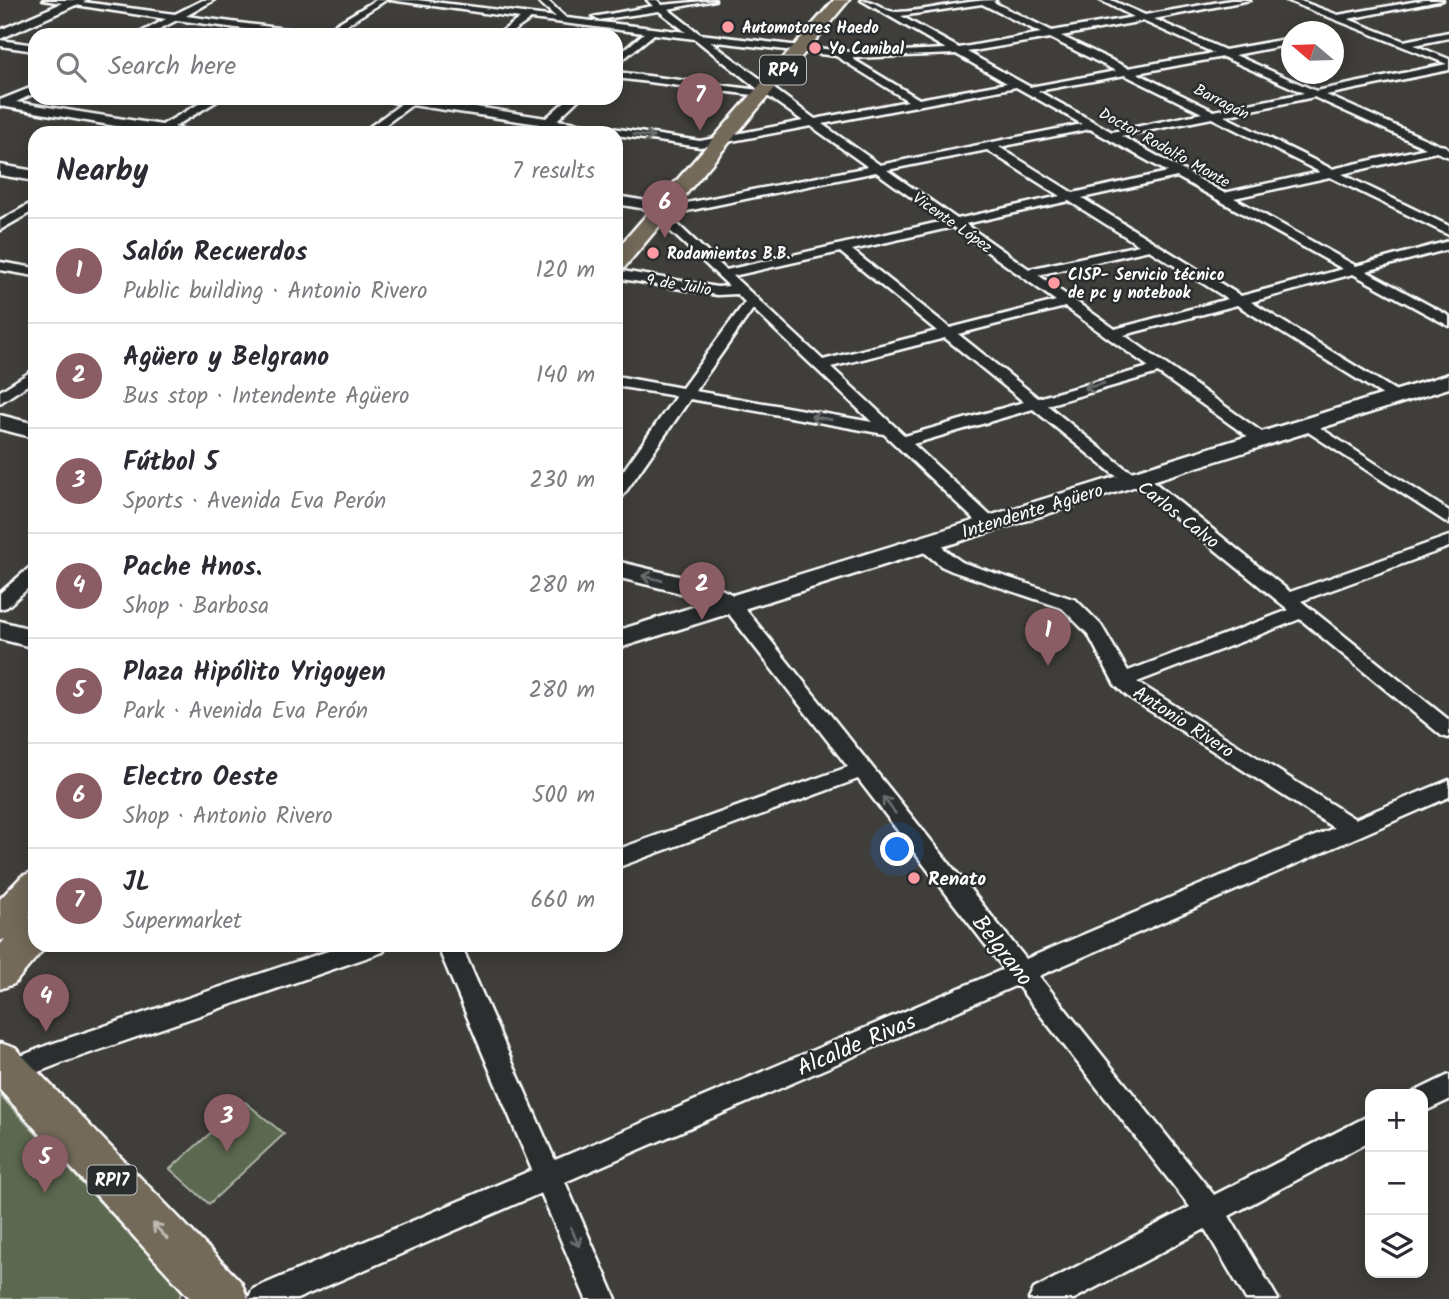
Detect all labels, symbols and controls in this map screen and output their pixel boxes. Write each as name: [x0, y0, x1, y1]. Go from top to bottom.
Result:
place label: Automotores Haedo: [742, 16, 879, 41]
marker: Automotores Haedo: [720, 19, 736, 35]
north arrow: [1281, 21, 1344, 84]
search box: [28, 28, 623, 105]
place label: Yo Canibal: [829, 37, 905, 62]
marker: Yo Canibal: [807, 40, 823, 56]
text: Search here: [108, 46, 236, 88]
icon: search: [52, 48, 90, 86]
road number: RP4: [760, 56, 806, 84]
pin: 7: [677, 73, 723, 131]
street label: Barragán: [1189, 78, 1253, 127]
street label: Doctor Rodolfo Monte: [1094, 102, 1235, 195]
one-way arrow: [632, 130, 655, 143]
text: Nearby: [56, 148, 148, 196]
text: 7 results: [512, 154, 595, 190]
pin: 6: [642, 180, 688, 238]
street label: Vicente López: [907, 186, 997, 260]
text: Salón Recuerdos: [123, 232, 307, 274]
place label: Rodamientos B.B.: [667, 242, 791, 267]
marker: Rodamientos B.B.: [645, 245, 661, 261]
text: 1: [76, 253, 82, 289]
text: 120 m: [535, 253, 595, 289]
place label: CISP- Servicio técnico de pc y notebook: [1068, 263, 1224, 306]
street label: 9 de Julio: [644, 268, 713, 303]
text: Public building · Antonio Rivero: [123, 274, 427, 310]
marker: CISP- Servicio técnico de pc y notebook: [1046, 275, 1062, 291]
text: Agüero y Belgrano: [123, 337, 329, 379]
text: 2: [72, 358, 86, 394]
text: 140 m: [536, 358, 595, 394]
text: Bus stop · Intendente Agüero: [123, 379, 410, 415]
one-way arrow: [1083, 380, 1106, 393]
one-way arrow: [810, 411, 833, 424]
text: Fútbol 5: [123, 442, 218, 484]
text: 3: [73, 463, 85, 499]
text: 230 m: [529, 463, 595, 499]
street label: Carlos Calvo: [1130, 474, 1225, 557]
street label: Intendente Agüero: [958, 476, 1107, 548]
text: Sports · Avenida Eva Perón: [123, 484, 386, 520]
text: Pache Hnos.: [123, 547, 262, 589]
pin: 2: [679, 562, 725, 620]
text: 4: [73, 568, 85, 604]
text: 280 m: [529, 568, 595, 604]
one-way arrow: [641, 571, 664, 584]
text: Shop · Barbosa: [123, 589, 269, 625]
pin: 1: [1025, 608, 1071, 666]
text: Plaza Hipólito Yrigoyen: [123, 652, 386, 694]
text: 5: [73, 673, 85, 709]
text: 280 m: [529, 673, 595, 709]
street label: Antonio Rivero: [1126, 679, 1240, 767]
text: Park · Avenida Eva Perón: [123, 694, 368, 730]
text: Electro Oeste: [123, 757, 278, 799]
text: 6: [73, 778, 85, 814]
text: 500 m: [532, 778, 595, 814]
one-way arrow: [881, 796, 896, 814]
text: Shop · Antonio Rivero: [123, 799, 333, 835]
your location: [880, 832, 914, 866]
text: JL: [123, 862, 150, 904]
place label: Renato: [928, 865, 986, 895]
marker: Renato: [906, 870, 922, 886]
text: 7: [74, 883, 84, 919]
text: 660 m: [530, 883, 595, 919]
text: Supermarket: [123, 904, 242, 940]
street label: Belgrano: [962, 908, 1041, 995]
pin: 4: [23, 974, 69, 1032]
street label: Alcalde Rivas: [792, 1004, 922, 1087]
map controls: [1365, 1089, 1428, 1278]
button: +: [1365, 1089, 1428, 1152]
pin: 3: [204, 1094, 250, 1152]
pin: 5: [22, 1135, 68, 1193]
button: −: [1365, 1152, 1428, 1215]
road number: RP17: [88, 1166, 136, 1195]
button: layers: [1365, 1215, 1428, 1278]
one-way arrow: [152, 1222, 168, 1240]
one-way arrow: [569, 1225, 582, 1247]

